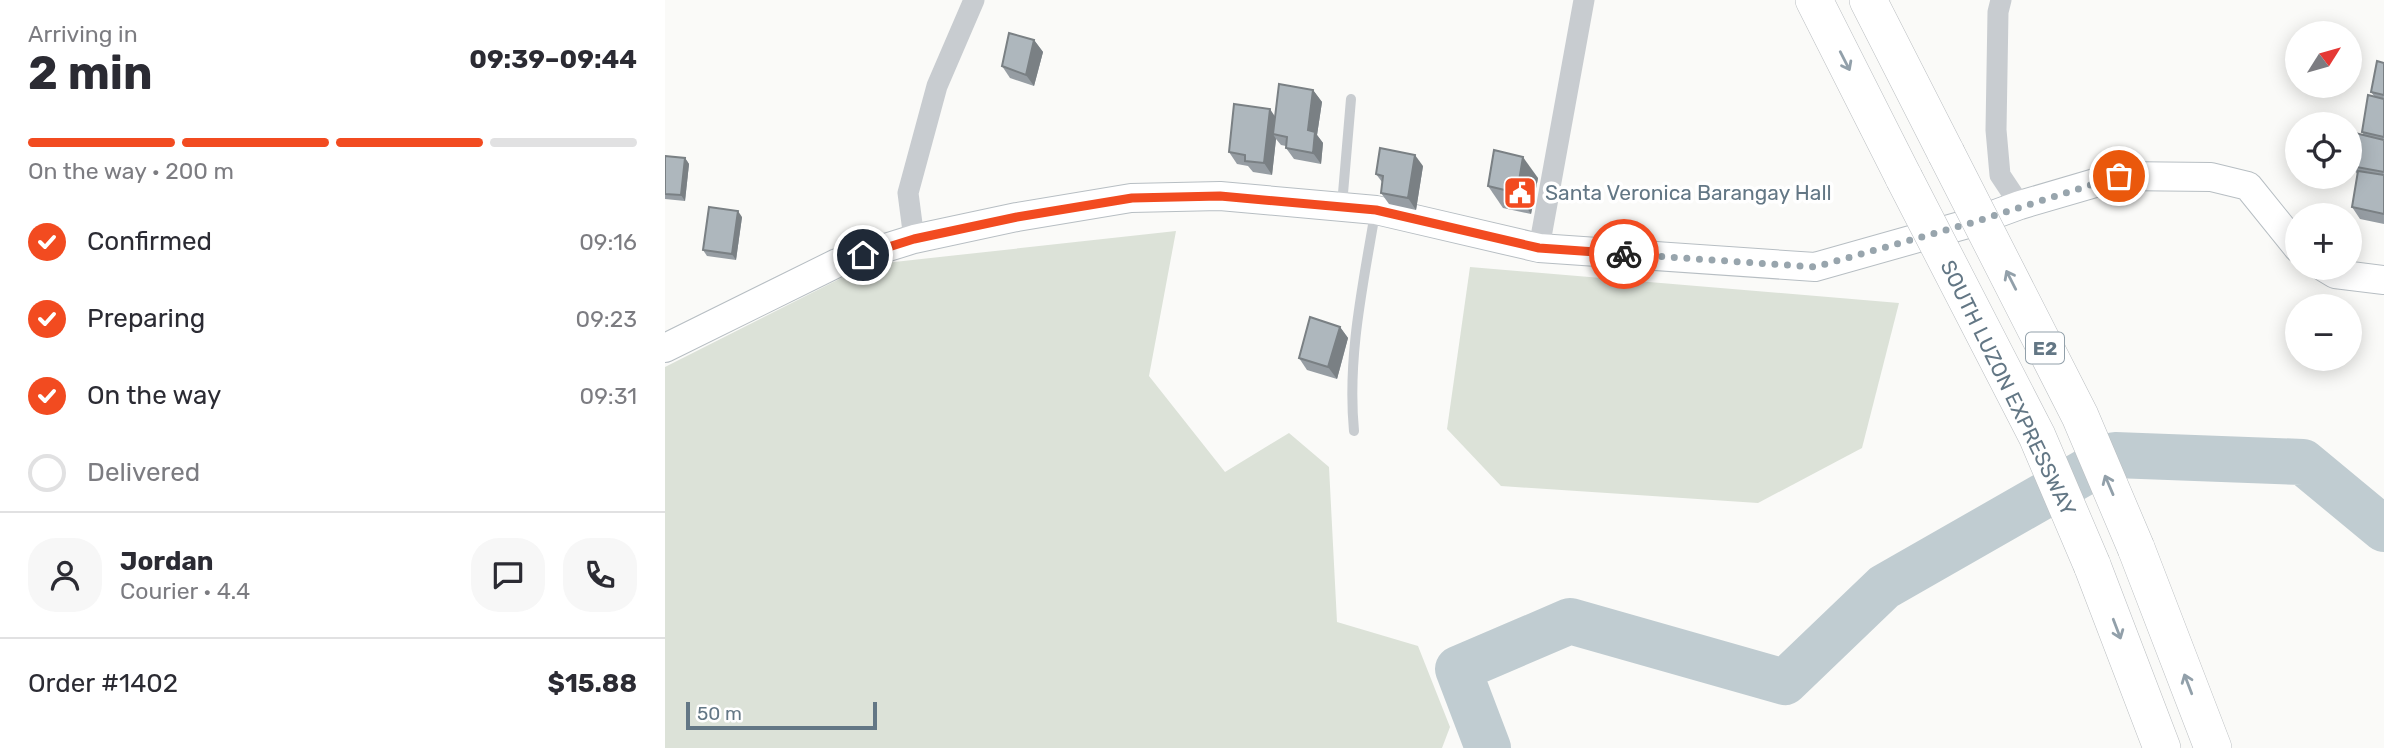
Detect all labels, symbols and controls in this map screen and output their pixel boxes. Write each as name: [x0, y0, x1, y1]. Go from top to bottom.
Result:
text: Arriving in: [28, 20, 138, 48]
north arrow: [2285, 21, 2363, 98]
map controls: [2285, 21, 2362, 371]
text: 09:39–09:44: [469, 44, 637, 75]
text: 2 min: [28, 46, 153, 101]
one-way arrow: [1839, 50, 1852, 71]
button: locate: [2285, 112, 2362, 189]
pin: [2089, 146, 2149, 206]
text: On the way · 200 m: [28, 157, 234, 185]
icon: bag: [2100, 157, 2138, 195]
public building icon: Santa Veronica Barangay Hall: [1501, 174, 1539, 212]
place label: Santa Veronica Barangay Hall: [1545, 180, 1832, 205]
button: +: [2285, 203, 2362, 280]
courier: [1589, 219, 1659, 289]
icon: check: [28, 223, 66, 261]
pin: [833, 225, 893, 285]
text: Confirmed: [87, 226, 212, 257]
text: 09:16: [579, 228, 637, 256]
icon: bike: [1605, 235, 1643, 273]
icon: home: [844, 236, 882, 274]
street label: SOUTH LUZON EXPRESSWAY: [1936, 256, 2081, 520]
one-way arrow: [2003, 270, 2017, 291]
button: −: [2285, 294, 2362, 371]
icon: check: [28, 300, 66, 338]
text: Preparing: [87, 303, 205, 334]
text: 09:23: [576, 305, 637, 333]
road number: E2: [2026, 332, 2064, 364]
icon: check: [28, 377, 66, 415]
text: On the way: [87, 380, 221, 411]
text: 09:31: [580, 382, 637, 410]
text: Delivered: [87, 457, 200, 488]
one-way arrow: [2102, 475, 2115, 496]
button: person: [28, 538, 102, 612]
button: chat: [471, 538, 545, 612]
button: phone: [563, 538, 637, 612]
text: Jordan: [120, 546, 213, 577]
text: Courier · 4.4: [120, 577, 250, 605]
one-way arrow: [2111, 618, 2124, 640]
text: Order #1402: [28, 668, 178, 699]
text: $15.88: [548, 668, 637, 699]
one-way arrow: [2181, 674, 2194, 696]
scale bar: [686, 699, 877, 731]
text: 50 m: [697, 702, 742, 725]

